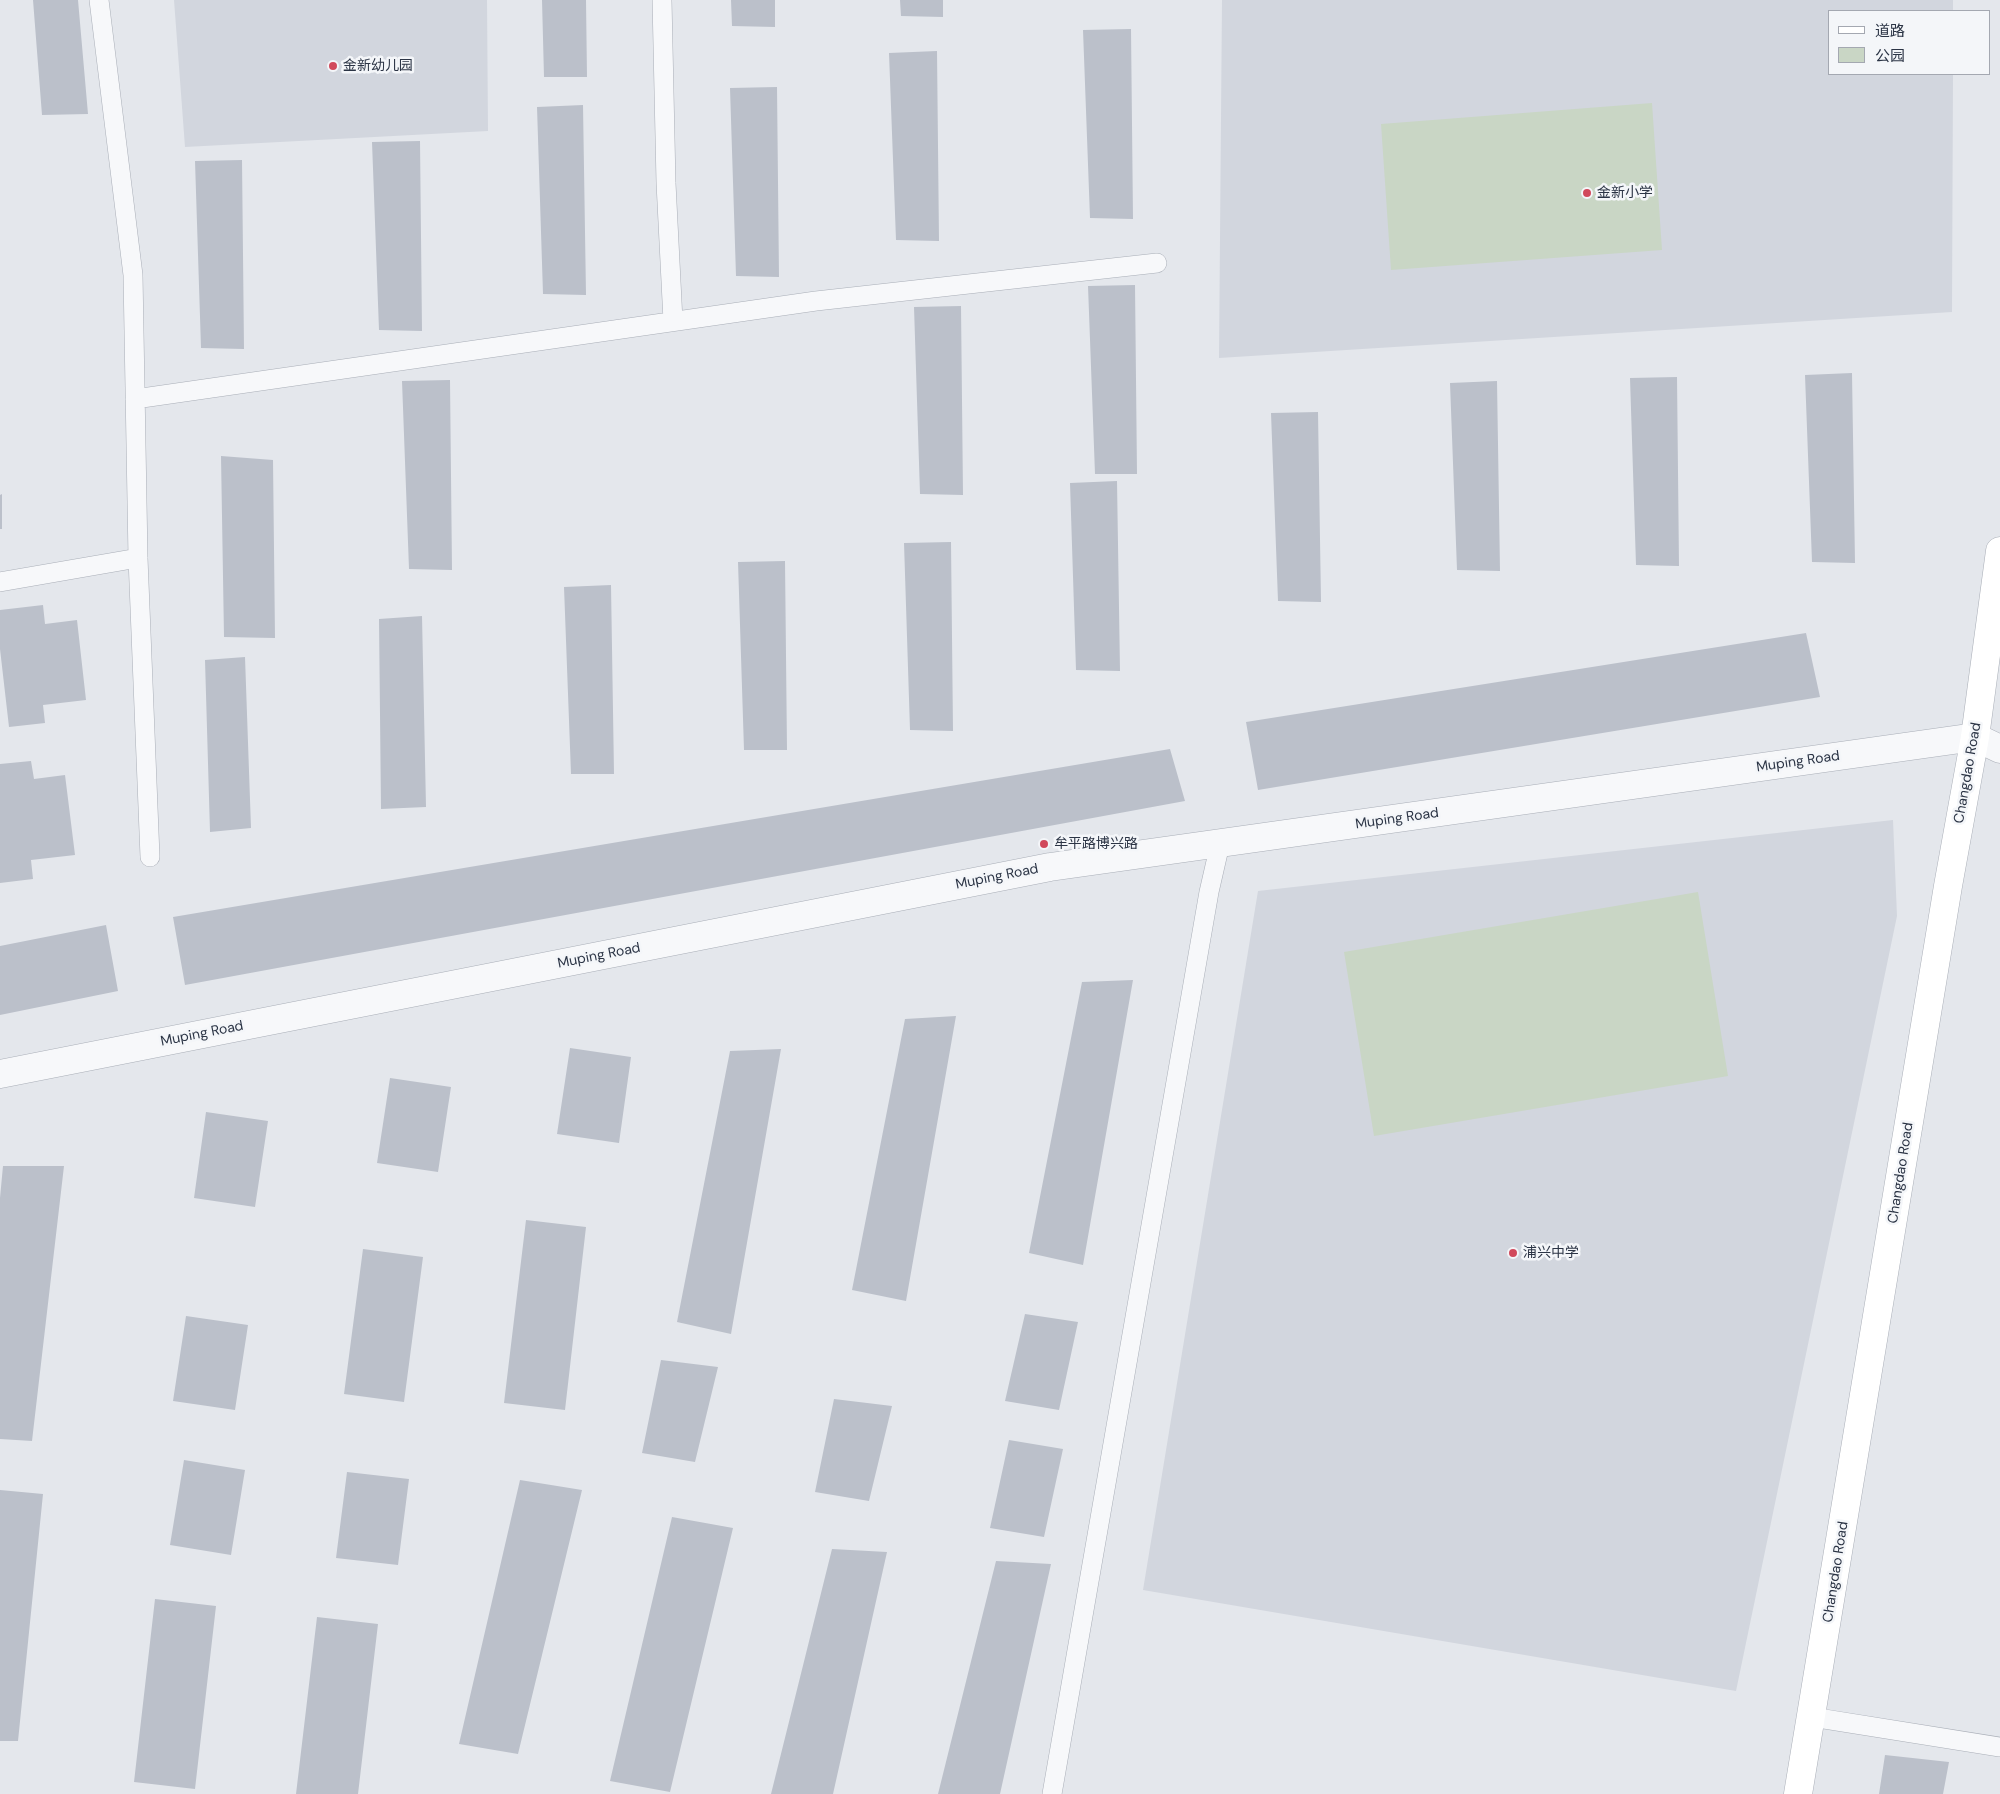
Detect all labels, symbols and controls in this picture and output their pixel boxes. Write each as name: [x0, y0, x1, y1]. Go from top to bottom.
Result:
legend: [1828, 10, 1990, 75]
text: 道路: [1875, 21, 1905, 41]
text: 公园: [1875, 46, 1905, 66]
place label: 金新幼儿园: [343, 58, 413, 74]
marker: 金新幼儿园: [327, 60, 339, 72]
place label: 金新小学: [1597, 185, 1653, 201]
marker: 金新小学: [1581, 187, 1593, 199]
street label: Changdao Road: [1951, 721, 1985, 825]
street label: Muping Road: [1755, 748, 1841, 776]
street label: Muping Road: [1354, 805, 1440, 833]
place label: 牟平路博兴路: [1054, 836, 1138, 852]
marker: 牟平路博兴路: [1038, 838, 1050, 850]
street label: Muping Road: [954, 861, 1040, 893]
street label: Muping Road: [556, 940, 642, 972]
street label: Muping Road: [159, 1018, 245, 1050]
street label: Changdao Road: [1885, 1121, 1917, 1225]
place label: 浦兴中学: [1523, 1245, 1579, 1261]
marker: 浦兴中学: [1507, 1247, 1519, 1259]
street label: Changdao Road: [1820, 1520, 1852, 1624]

